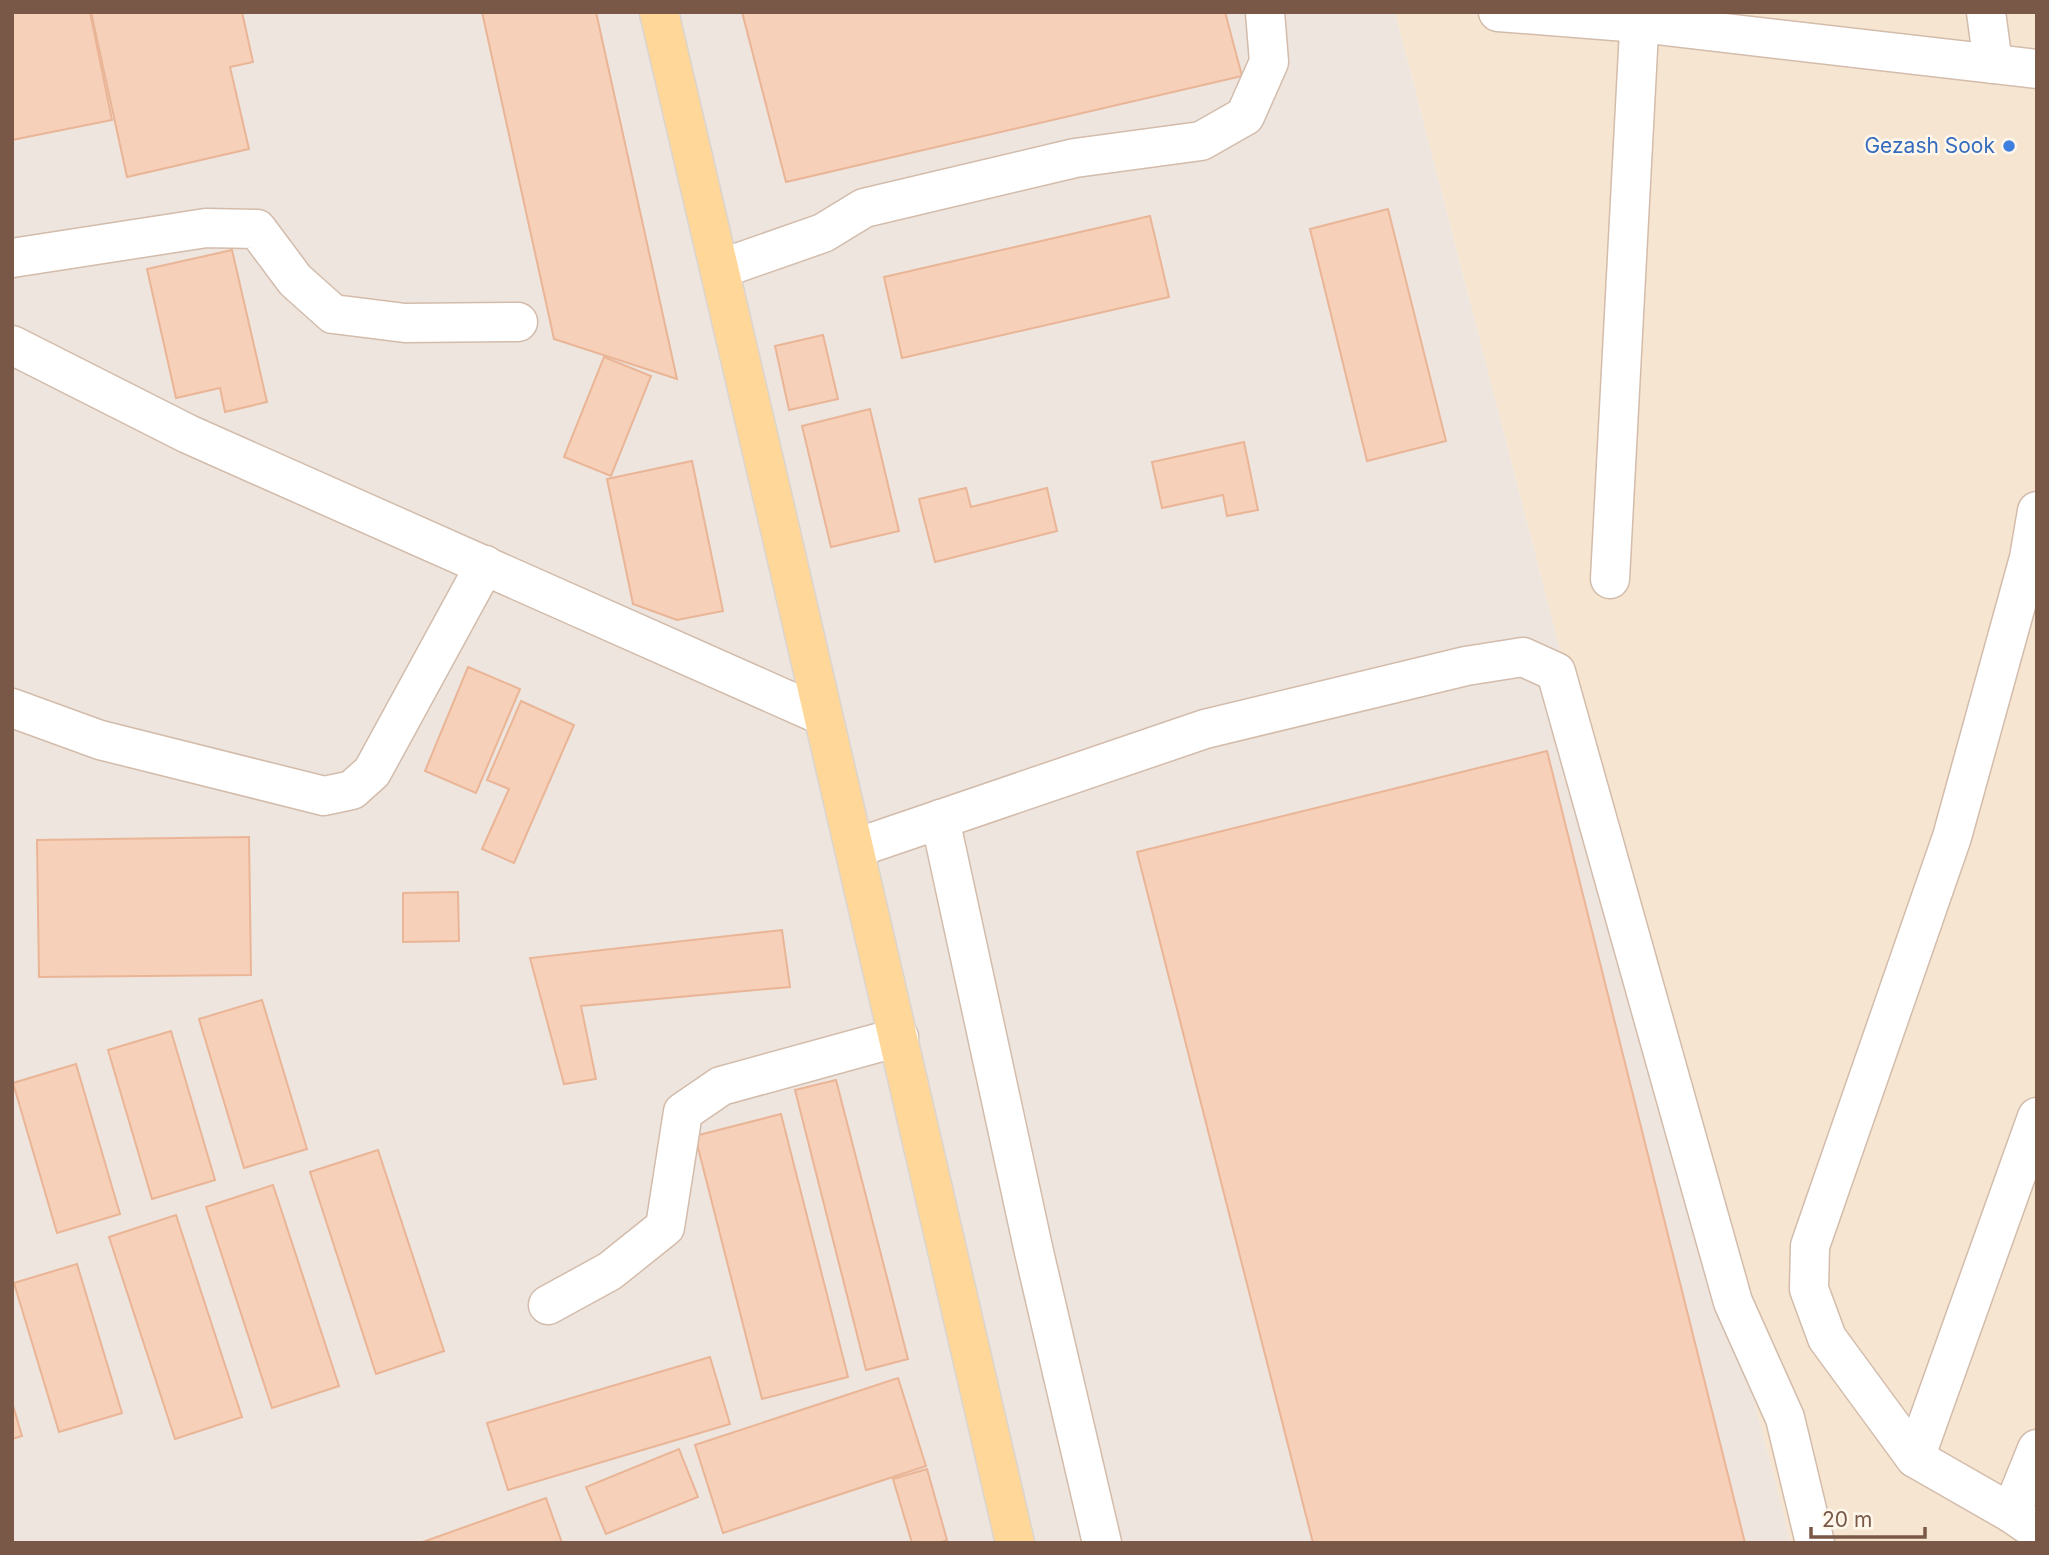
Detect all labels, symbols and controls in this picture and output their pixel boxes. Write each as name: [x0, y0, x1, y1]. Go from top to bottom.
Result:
place label: Gezash Sook: [1864, 133, 1995, 158]
marker: Gezash Sook: [2001, 138, 2017, 154]
scale bar: [1811, 1496, 1925, 1540]
text: 20 m: [1822, 1507, 1872, 1532]

